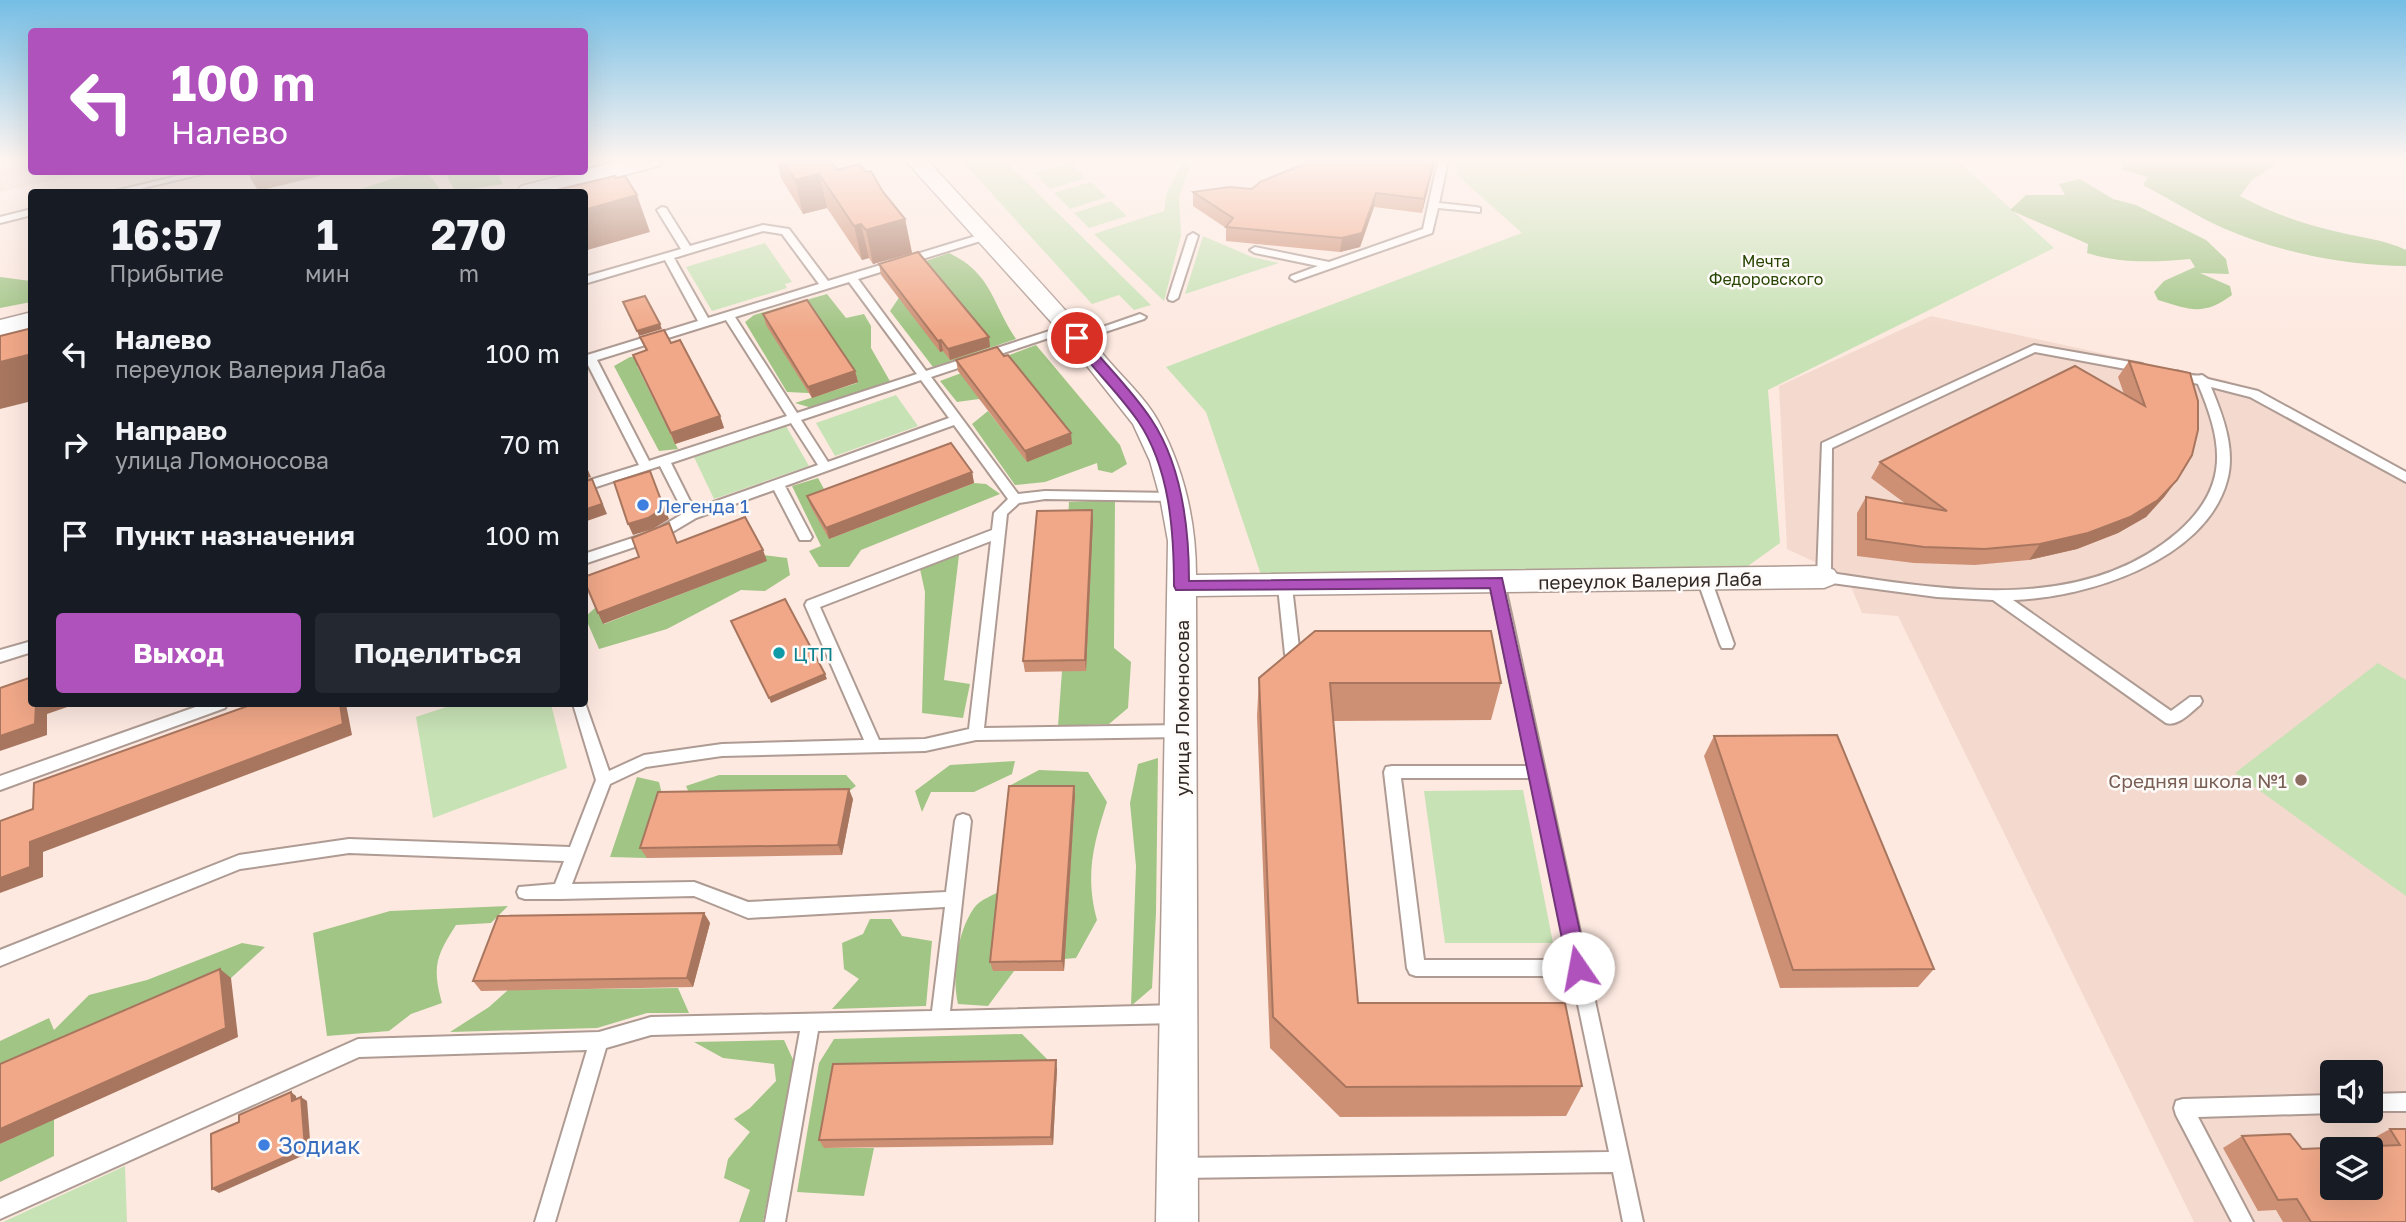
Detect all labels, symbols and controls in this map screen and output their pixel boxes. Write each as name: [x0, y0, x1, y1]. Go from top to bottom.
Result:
text: 100 m: [171, 53, 315, 112]
icon: left: [56, 56, 147, 147]
text: Налево: [171, 113, 288, 151]
text: 16:57: [111, 209, 222, 259]
text: 1: [317, 209, 338, 259]
text: 270: [431, 209, 507, 259]
park label: Мечта Федоровского: [1709, 251, 1823, 289]
text: Прибытие: [109, 259, 224, 287]
text: мин: [305, 259, 350, 287]
text: m: [459, 259, 479, 287]
pin: [1047, 308, 1107, 368]
icon: arrive: [1058, 319, 1096, 357]
text: Налево: [115, 324, 211, 355]
icon: left: [56, 335, 94, 373]
text: 100 m: [486, 338, 560, 369]
text: переулок Валерия Лаба: [115, 355, 386, 383]
text: Направо: [115, 415, 227, 446]
icon: right: [56, 426, 94, 464]
text: 70 m: [501, 429, 560, 460]
text: улица Ломоносова: [115, 446, 329, 474]
place label: Легенда 1: [657, 494, 749, 517]
marker: Легенда 1: [635, 497, 651, 513]
icon: arrive: [56, 517, 94, 555]
text: Пункт назначения: [115, 520, 355, 551]
text: 100 m: [486, 520, 560, 551]
street label: переулок Валерия Лаба: [1538, 567, 1762, 593]
button: Выход: [56, 613, 301, 693]
button: Поделиться: [315, 613, 560, 693]
street label: улица Ломоносова: [1170, 620, 1193, 796]
place label: ЦТП: [793, 642, 833, 665]
marker: ЦТП: [771, 645, 787, 661]
place label: Средняя школа №1: [2108, 769, 2287, 792]
marker: Средняя школа №1: [2293, 772, 2309, 788]
position arrow: [1541, 931, 1615, 1005]
map controls: [2320, 1060, 2383, 1200]
button: sound: [2320, 1060, 2383, 1123]
place label: Зодиак: [278, 1131, 360, 1159]
marker: Зодиак: [256, 1137, 272, 1153]
button: layers: [2320, 1137, 2383, 1200]

